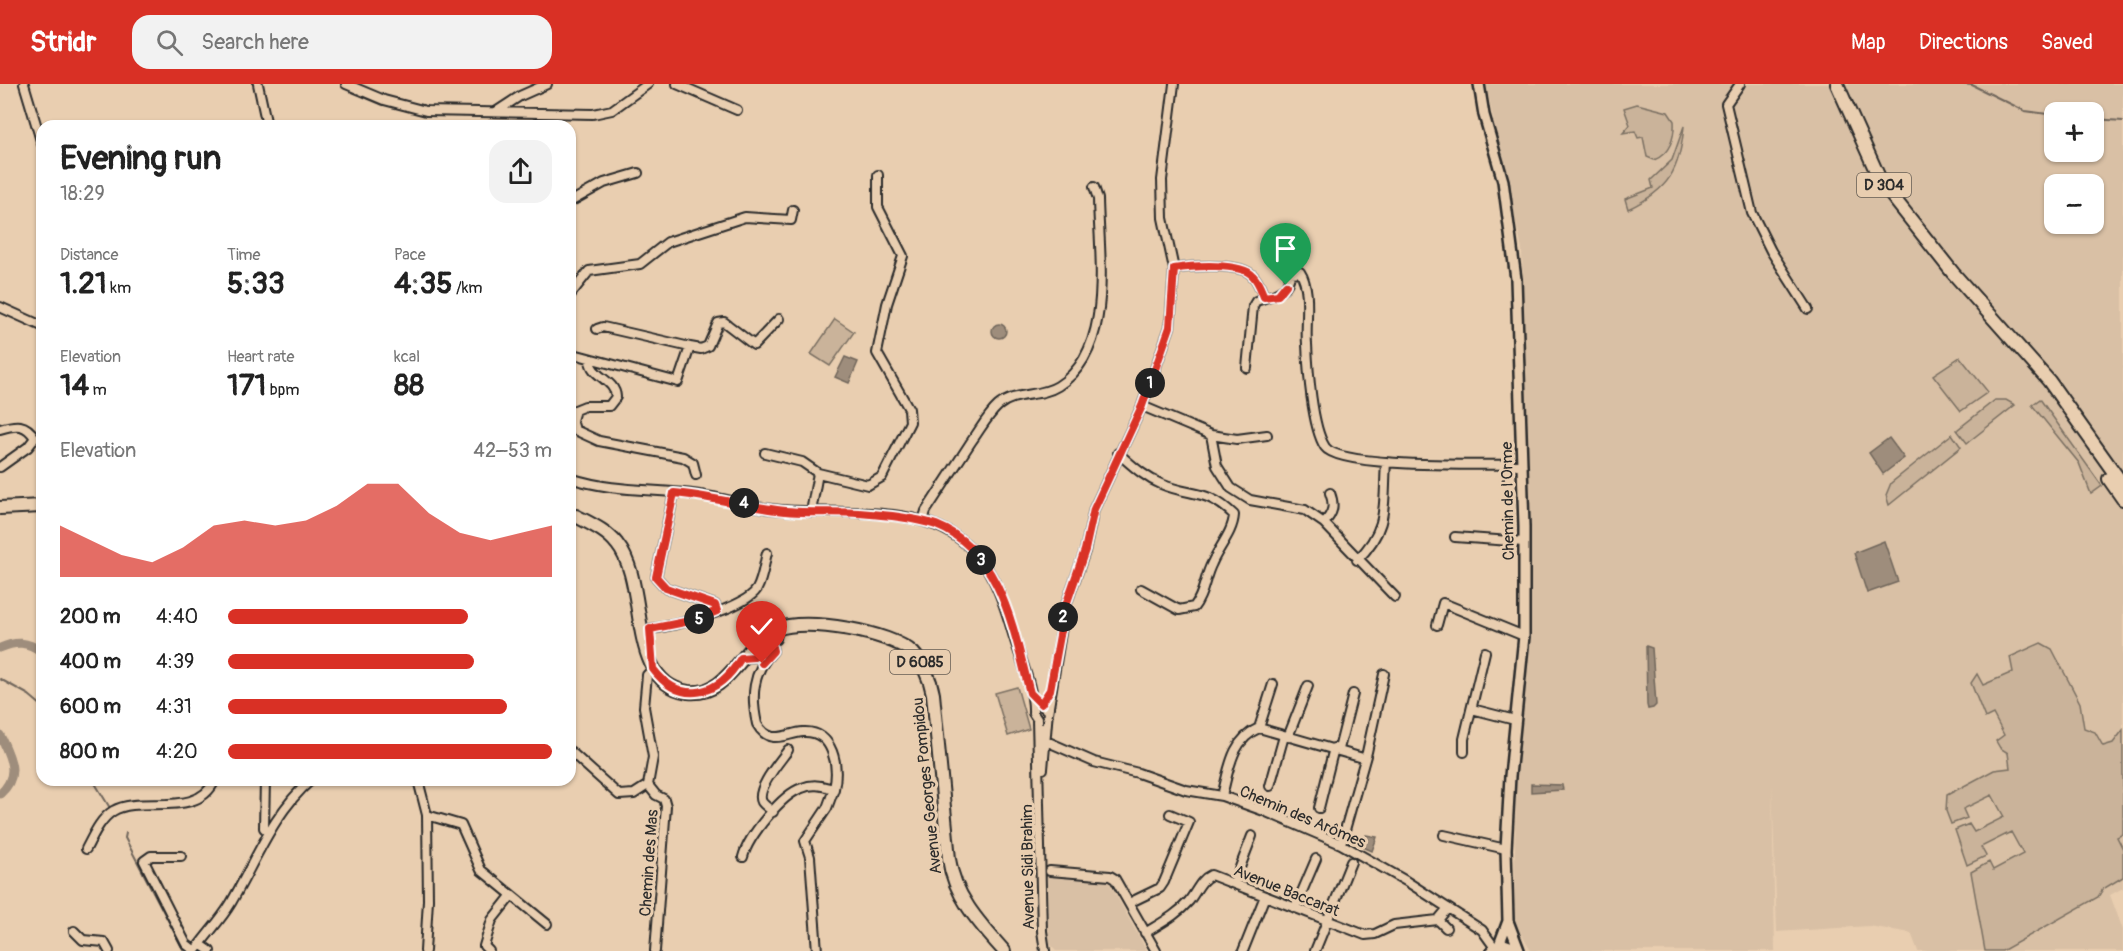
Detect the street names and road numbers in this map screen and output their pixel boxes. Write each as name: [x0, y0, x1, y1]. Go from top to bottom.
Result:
road number: D 304: [1857, 173, 1911, 197]
street label: Chemin de l'Orme: [1497, 441, 1519, 561]
road number: D 6085: [890, 650, 950, 674]
street label: Avenue Georges Pompidou: [908, 696, 946, 875]
street label: Chemin des Arômes: [1237, 781, 1369, 853]
street label: Avenue Sidi Brahim: [1017, 804, 1039, 930]
street label: Chemin des Mas: [635, 809, 663, 917]
street label: Avenue Baccarat: [1231, 861, 1343, 921]

